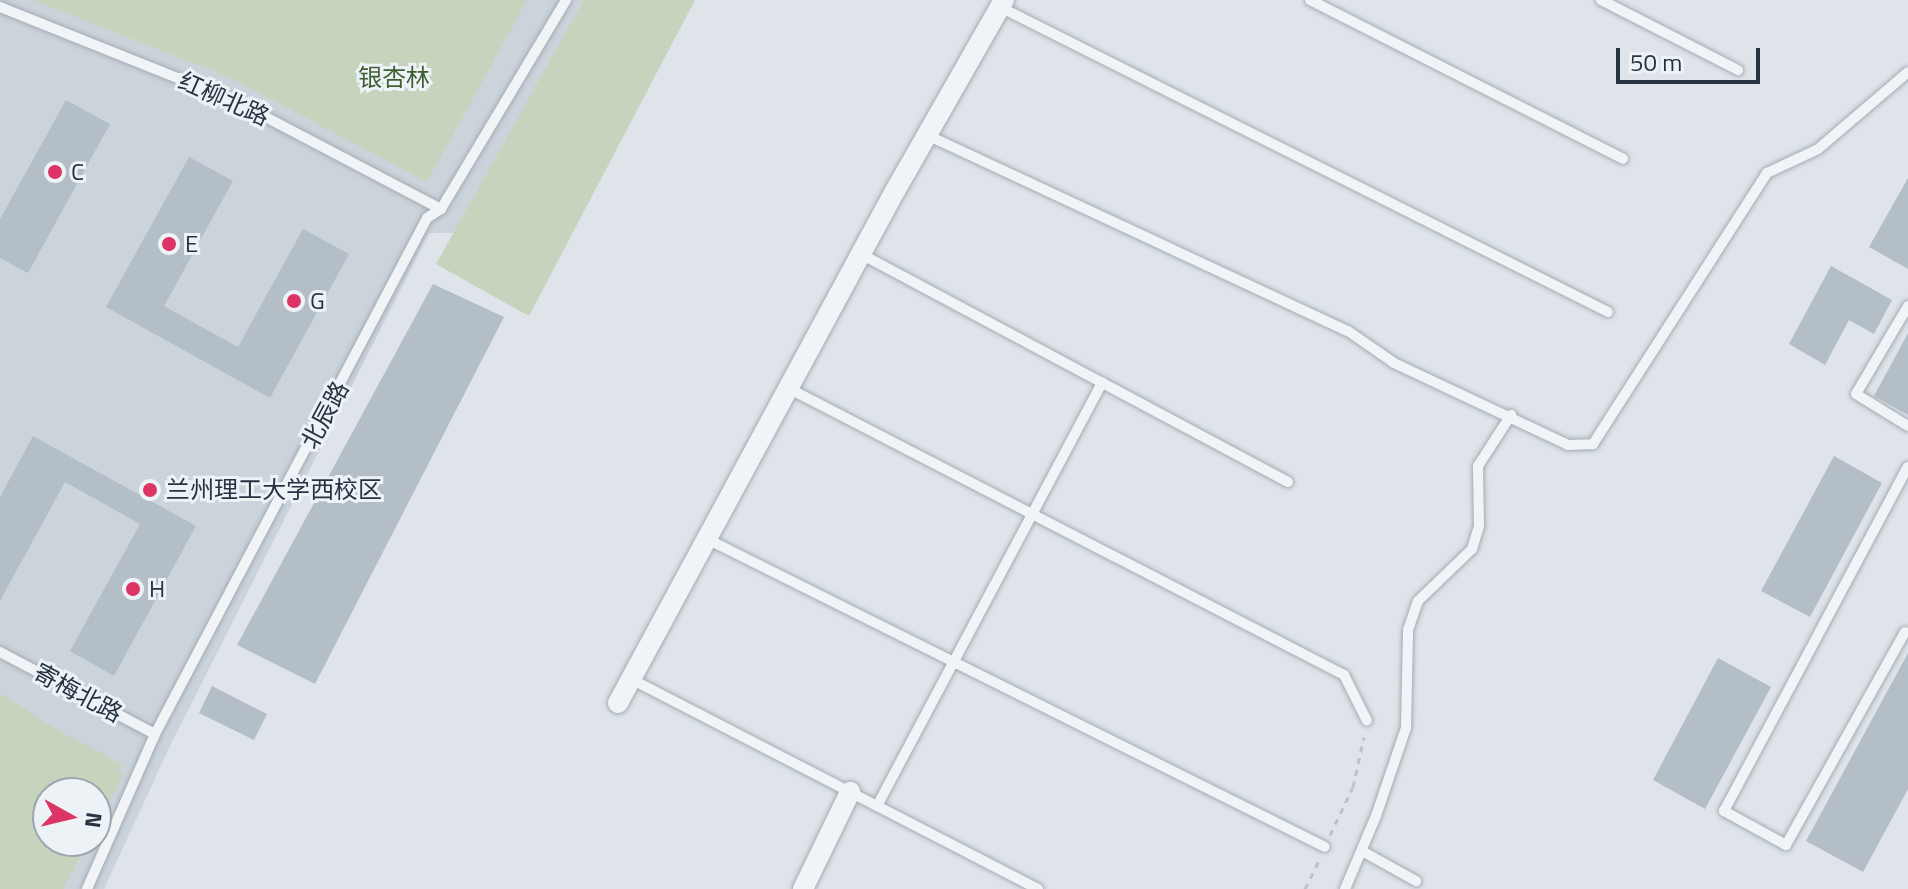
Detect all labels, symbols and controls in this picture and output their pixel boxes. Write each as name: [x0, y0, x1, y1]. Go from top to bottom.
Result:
scale bar: [1620, 32, 1764, 82]
text: 50 m: [1630, 44, 1682, 80]
park label: 银杏林: [358, 64, 430, 92]
street label: 红柳北路: [174, 66, 274, 132]
place label: C: [71, 158, 84, 186]
marker: C: [46, 163, 64, 181]
place label: E: [185, 230, 198, 258]
marker: E: [160, 235, 178, 253]
place label: G: [310, 287, 325, 315]
marker: G: [285, 292, 303, 310]
street label: 北辰路: [295, 376, 355, 454]
place label: 兰州理工大学西校区: [166, 476, 382, 504]
marker: 兰州理工大学西校区: [141, 481, 159, 499]
place label: H: [149, 575, 165, 603]
marker: H: [124, 580, 142, 598]
street label: 寄梅北路: [29, 658, 127, 728]
north arrow: [32, 777, 112, 857]
text: N: [76, 810, 112, 830]

